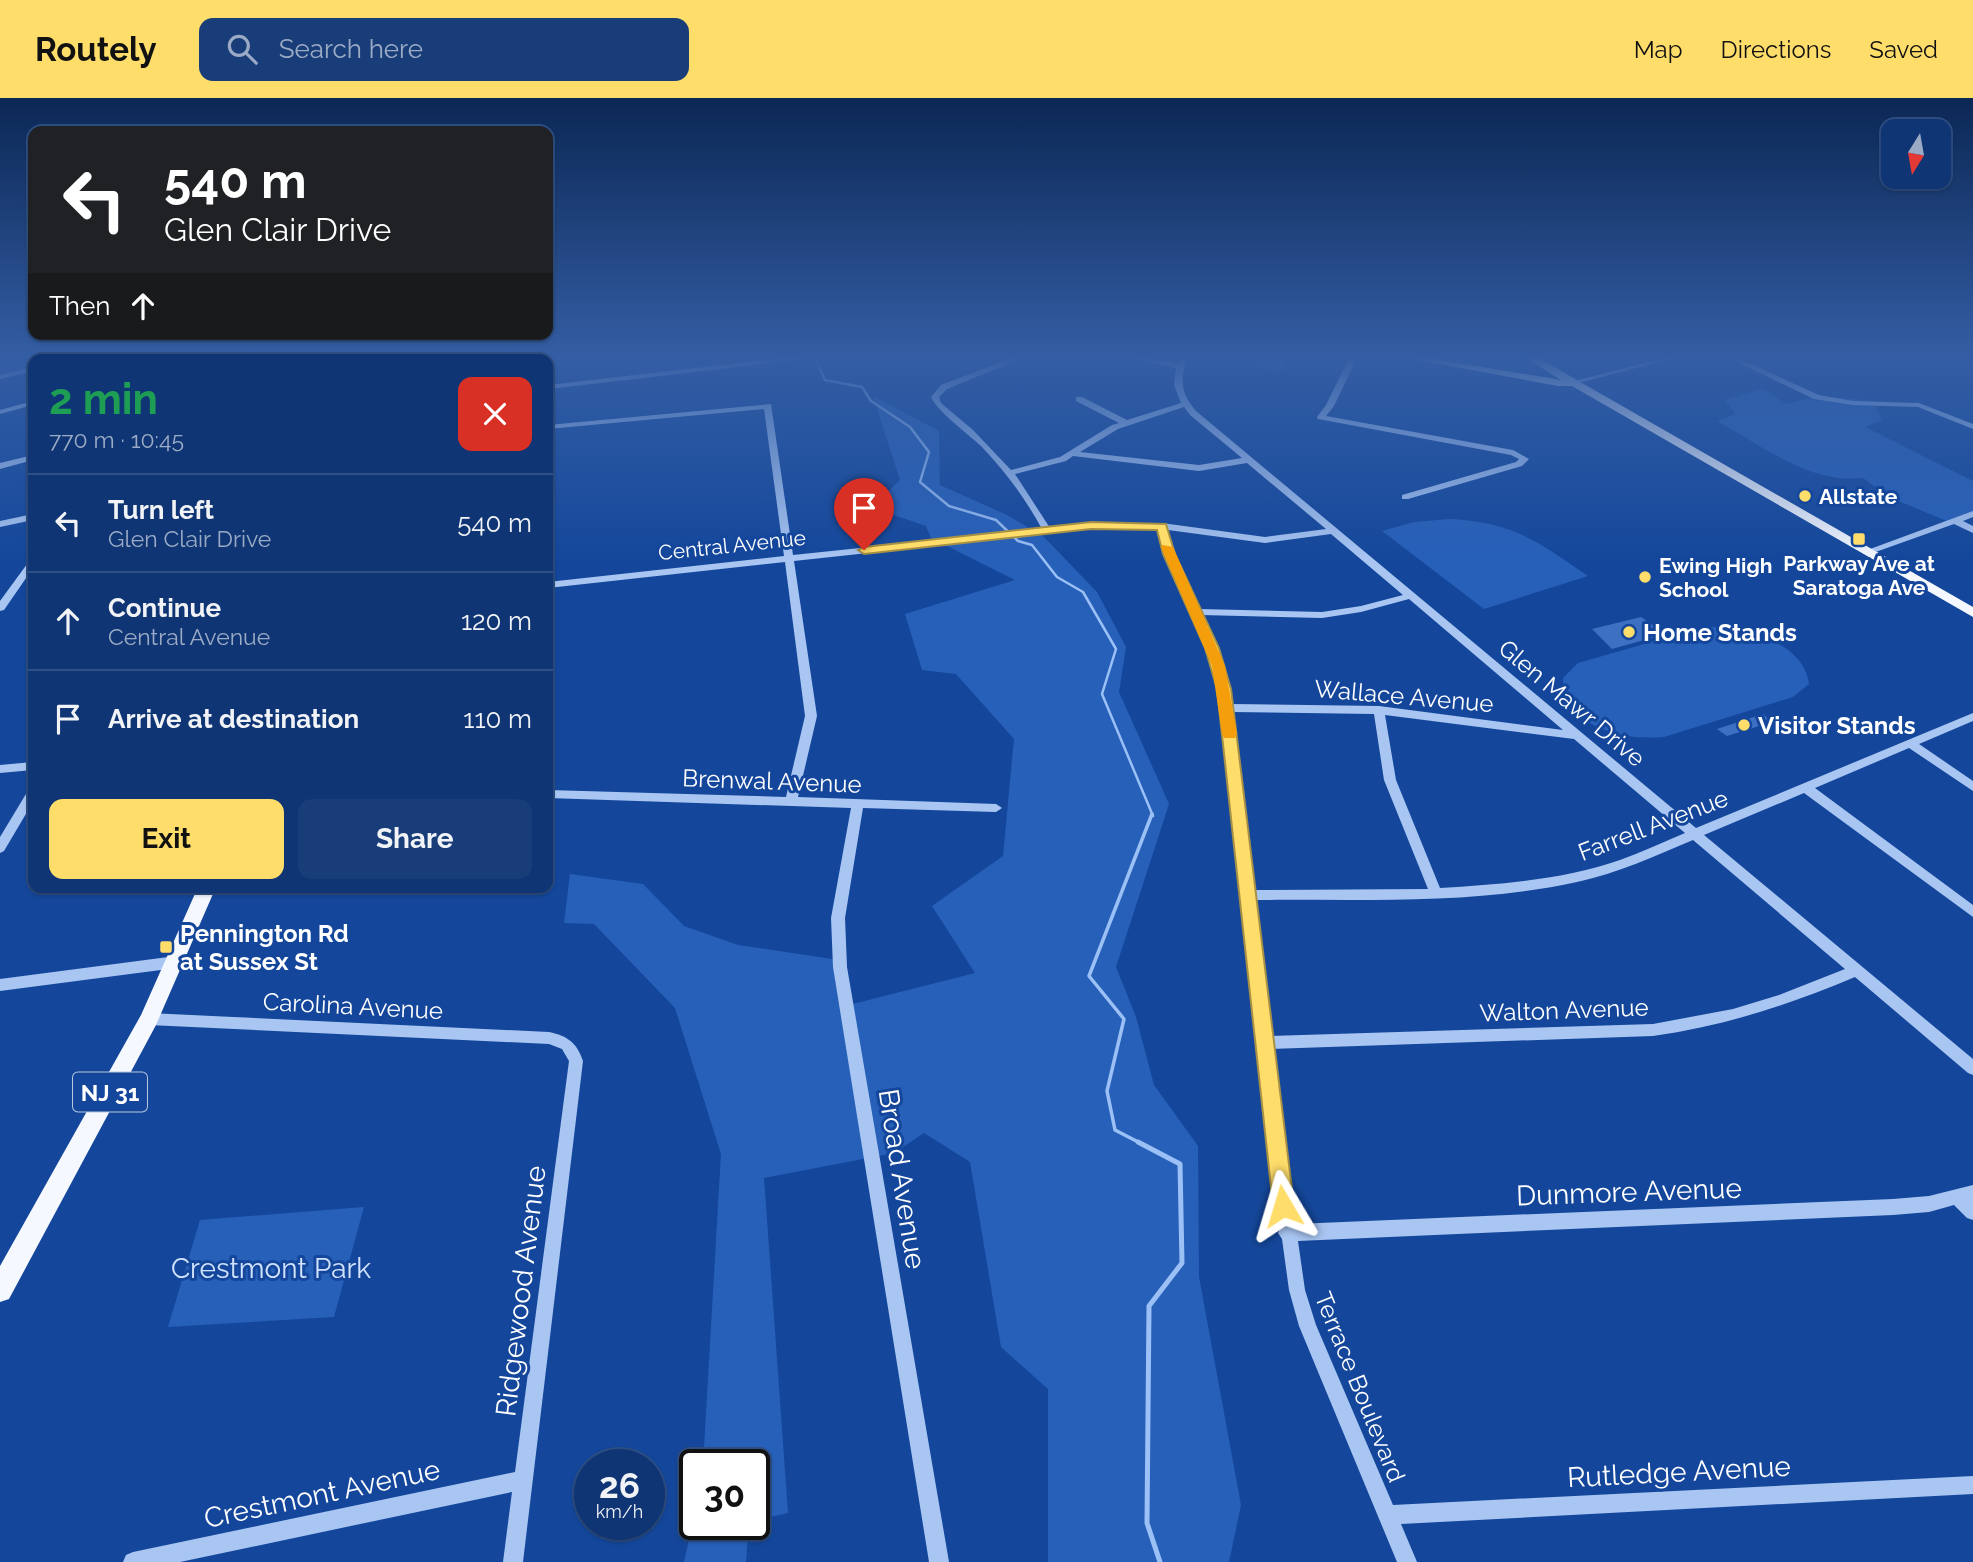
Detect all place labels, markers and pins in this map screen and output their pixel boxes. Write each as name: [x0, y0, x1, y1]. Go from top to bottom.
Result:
pin: [834, 478, 894, 550]
place label: Allstate: [1819, 484, 1898, 509]
marker: Allstate: [1797, 488, 1813, 504]
marker: Parkway Ave at Saratoga Ave: [1851, 531, 1867, 547]
place label: Parkway Ave at Saratoga Ave: [1783, 551, 1935, 600]
place label: Ewing High School: [1659, 553, 1772, 602]
marker: Ewing High School: [1637, 569, 1653, 585]
place label: Home Stands: [1643, 618, 1797, 647]
marker: Home Stands: [1621, 624, 1637, 640]
place label: Visitor Stands: [1758, 711, 1916, 740]
marker: Visitor Stands: [1736, 717, 1752, 733]
place label: Pennington Rd at Sussex St: [180, 919, 349, 976]
marker: Pennington Rd at Sussex St: [158, 939, 174, 955]

